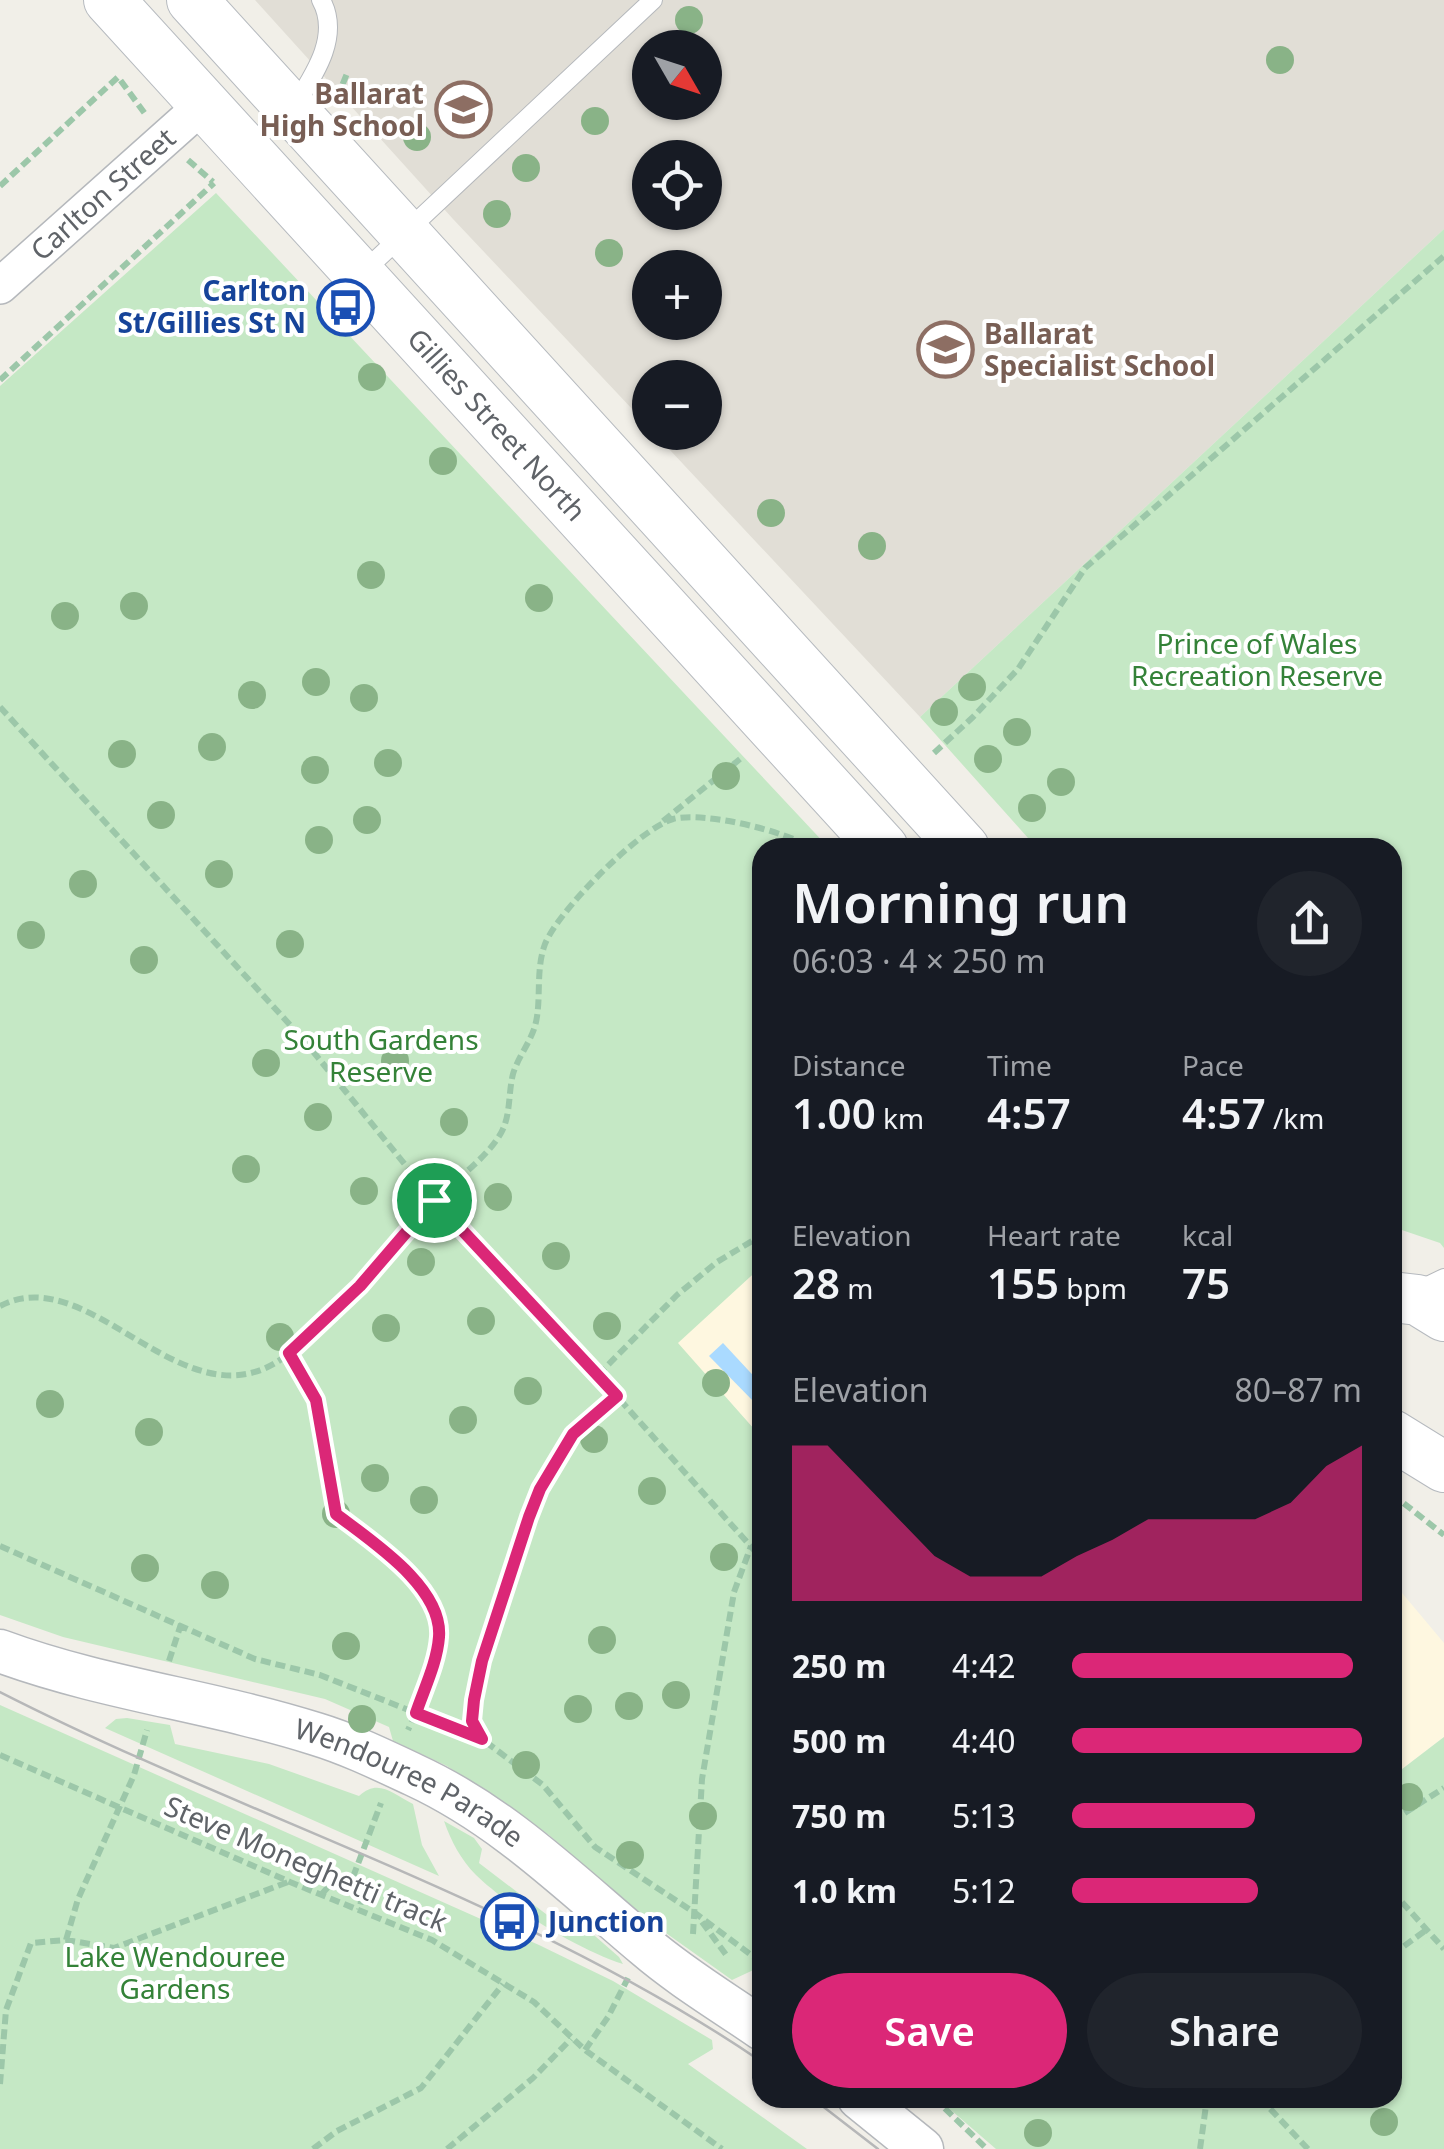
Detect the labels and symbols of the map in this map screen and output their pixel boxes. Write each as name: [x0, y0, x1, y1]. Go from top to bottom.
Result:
north arrow: [632, 30, 722, 120]
place label: Ballarat High School: [260, 74, 424, 144]
school or university icon: Ballarat High School: [433, 80, 493, 140]
street label: Carlton Street: [22, 119, 183, 268]
place label: Carlton St/Gillies St N: [117, 271, 306, 341]
bus stop icon: Carlton St/Gillies St N: [315, 277, 375, 337]
place label: Ballarat Specialist School: [984, 314, 1215, 384]
street label: Gillies Street North: [400, 319, 595, 529]
school or university icon: Ballarat Specialist School: [915, 320, 975, 380]
park label: Prince of Wales Recreation Reserve: [1131, 624, 1383, 694]
park label: South Gardens Reserve: [283, 1020, 479, 1090]
pin: [392, 1158, 477, 1243]
street label: Wendouree Parade: [291, 1709, 532, 1855]
street label: Steve Moneghetti track: [159, 1786, 454, 1940]
bus stop icon: Junction: [479, 1892, 539, 1952]
place label: Junction: [545, 1902, 664, 1940]
park label: Lake Wendouree Gardens: [64, 1937, 286, 2007]

